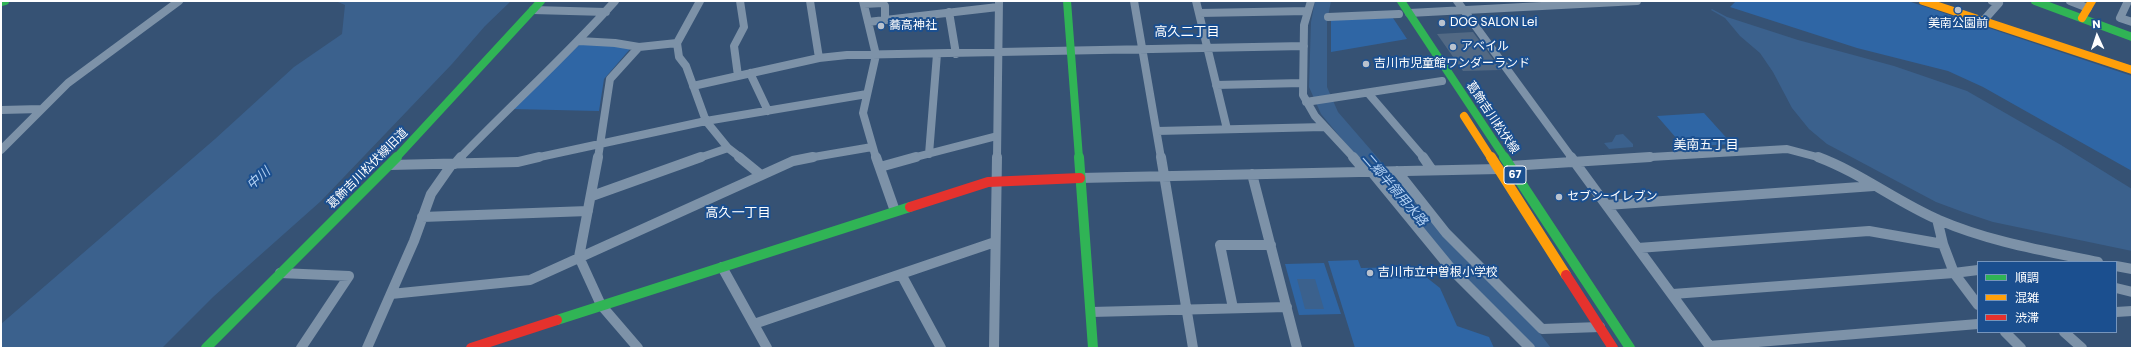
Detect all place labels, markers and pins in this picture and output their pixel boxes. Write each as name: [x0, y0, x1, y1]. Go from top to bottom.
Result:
marker: 美南公園前: [1953, 5, 1963, 15]
place label: DOG SALON Lei: [1450, 16, 1537, 30]
place label: 美南公園前: [1928, 17, 1988, 31]
marker: DOG SALON Lei: [1437, 18, 1447, 28]
place label: 蕎高神社: [889, 19, 937, 33]
marker: 蕎高神社: [876, 21, 886, 31]
place label: アベイル: [1461, 40, 1509, 54]
marker: アベイル: [1448, 42, 1458, 52]
place label: 吉川市児童館ワンダーランド: [1374, 57, 1530, 71]
marker: 吉川市児童館ワンダーランド: [1361, 59, 1371, 69]
place label: セブン-イレブン: [1567, 190, 1658, 204]
marker: セブン-イレブン: [1554, 192, 1564, 202]
place label: 吉川市立中曽根小学校: [1378, 266, 1498, 280]
marker: 吉川市立中曽根小学校: [1365, 268, 1375, 278]

